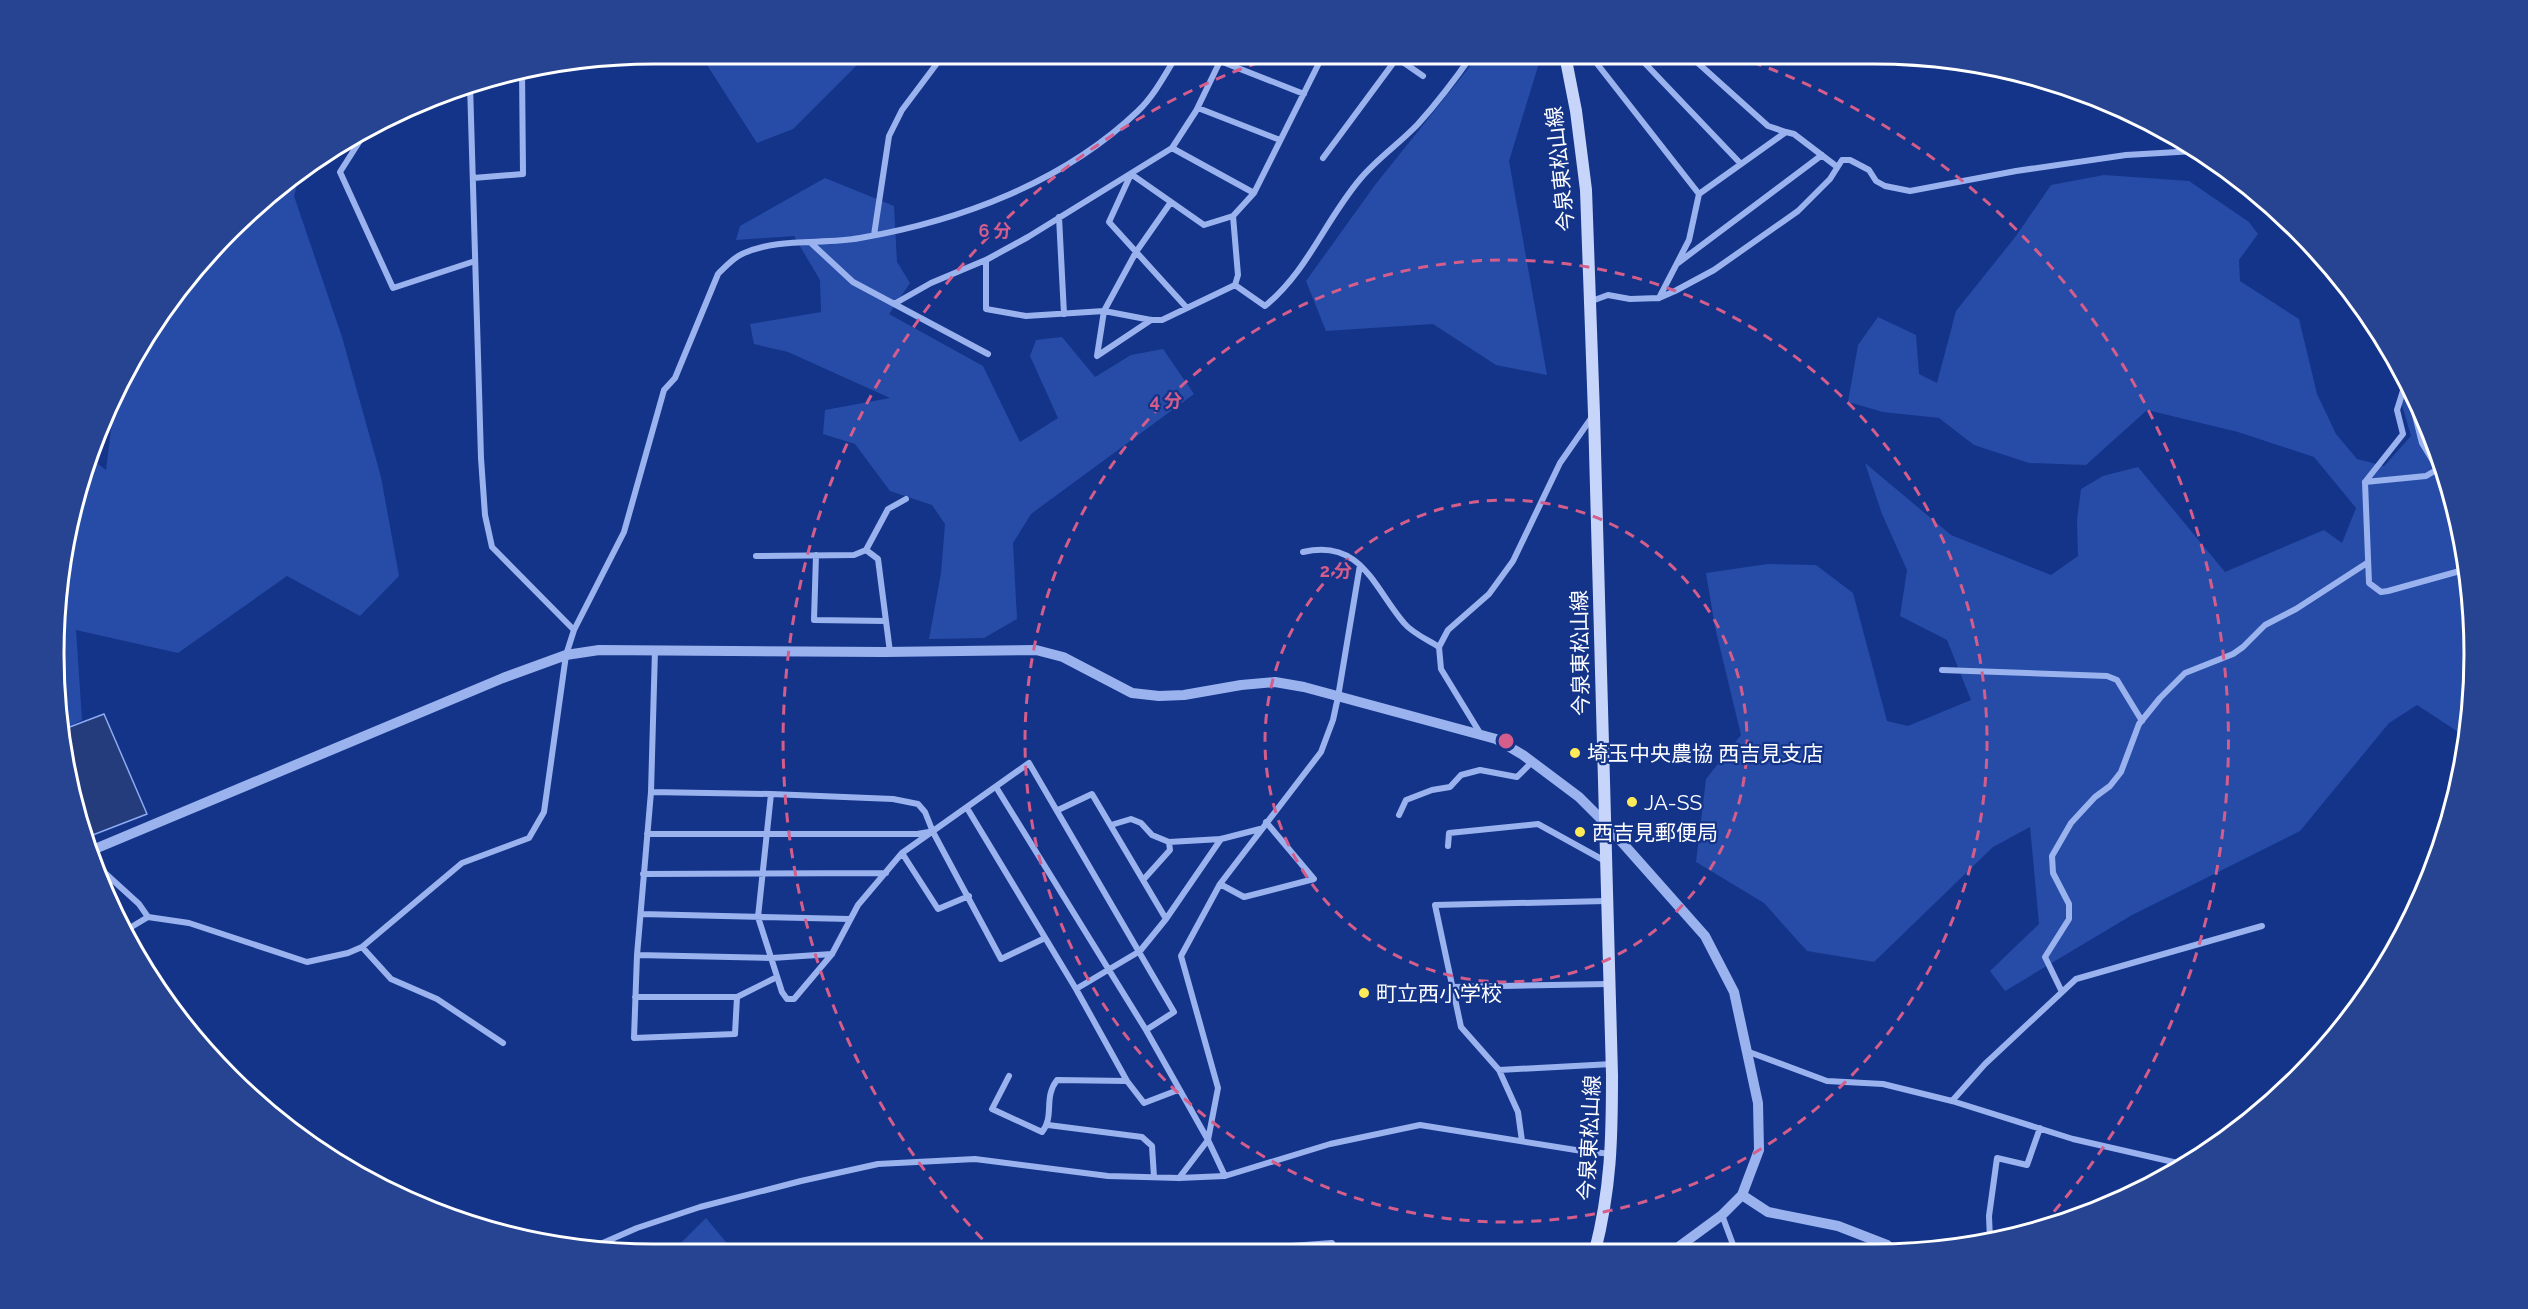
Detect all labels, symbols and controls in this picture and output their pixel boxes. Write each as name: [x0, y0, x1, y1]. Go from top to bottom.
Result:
street label: 今泉東松山線: [1541, 105, 1579, 233]
text: 6 分: [978, 220, 1012, 241]
text: 4 分: [1150, 390, 1182, 411]
text: 2 分: [1320, 560, 1352, 581]
street label: 今泉東松山線: [1566, 590, 1594, 716]
centre of rings: [1496, 731, 1516, 751]
place label: 埼玉中央農協 西吉見支店: [1587, 741, 1823, 766]
marker: 埼玉中央農協 西吉見支店: [1568, 746, 1582, 760]
place label: JA-SS: [1644, 790, 1702, 815]
marker: JA-SS: [1625, 795, 1639, 809]
place label: 西吉見郵便局: [1592, 820, 1718, 845]
marker: 西吉見郵便局: [1573, 825, 1587, 839]
place label: 町立西小学校: [1376, 981, 1502, 1006]
marker: 町立西小学校: [1357, 986, 1371, 1000]
street label: 今泉東松山線: [1573, 1074, 1605, 1202]

